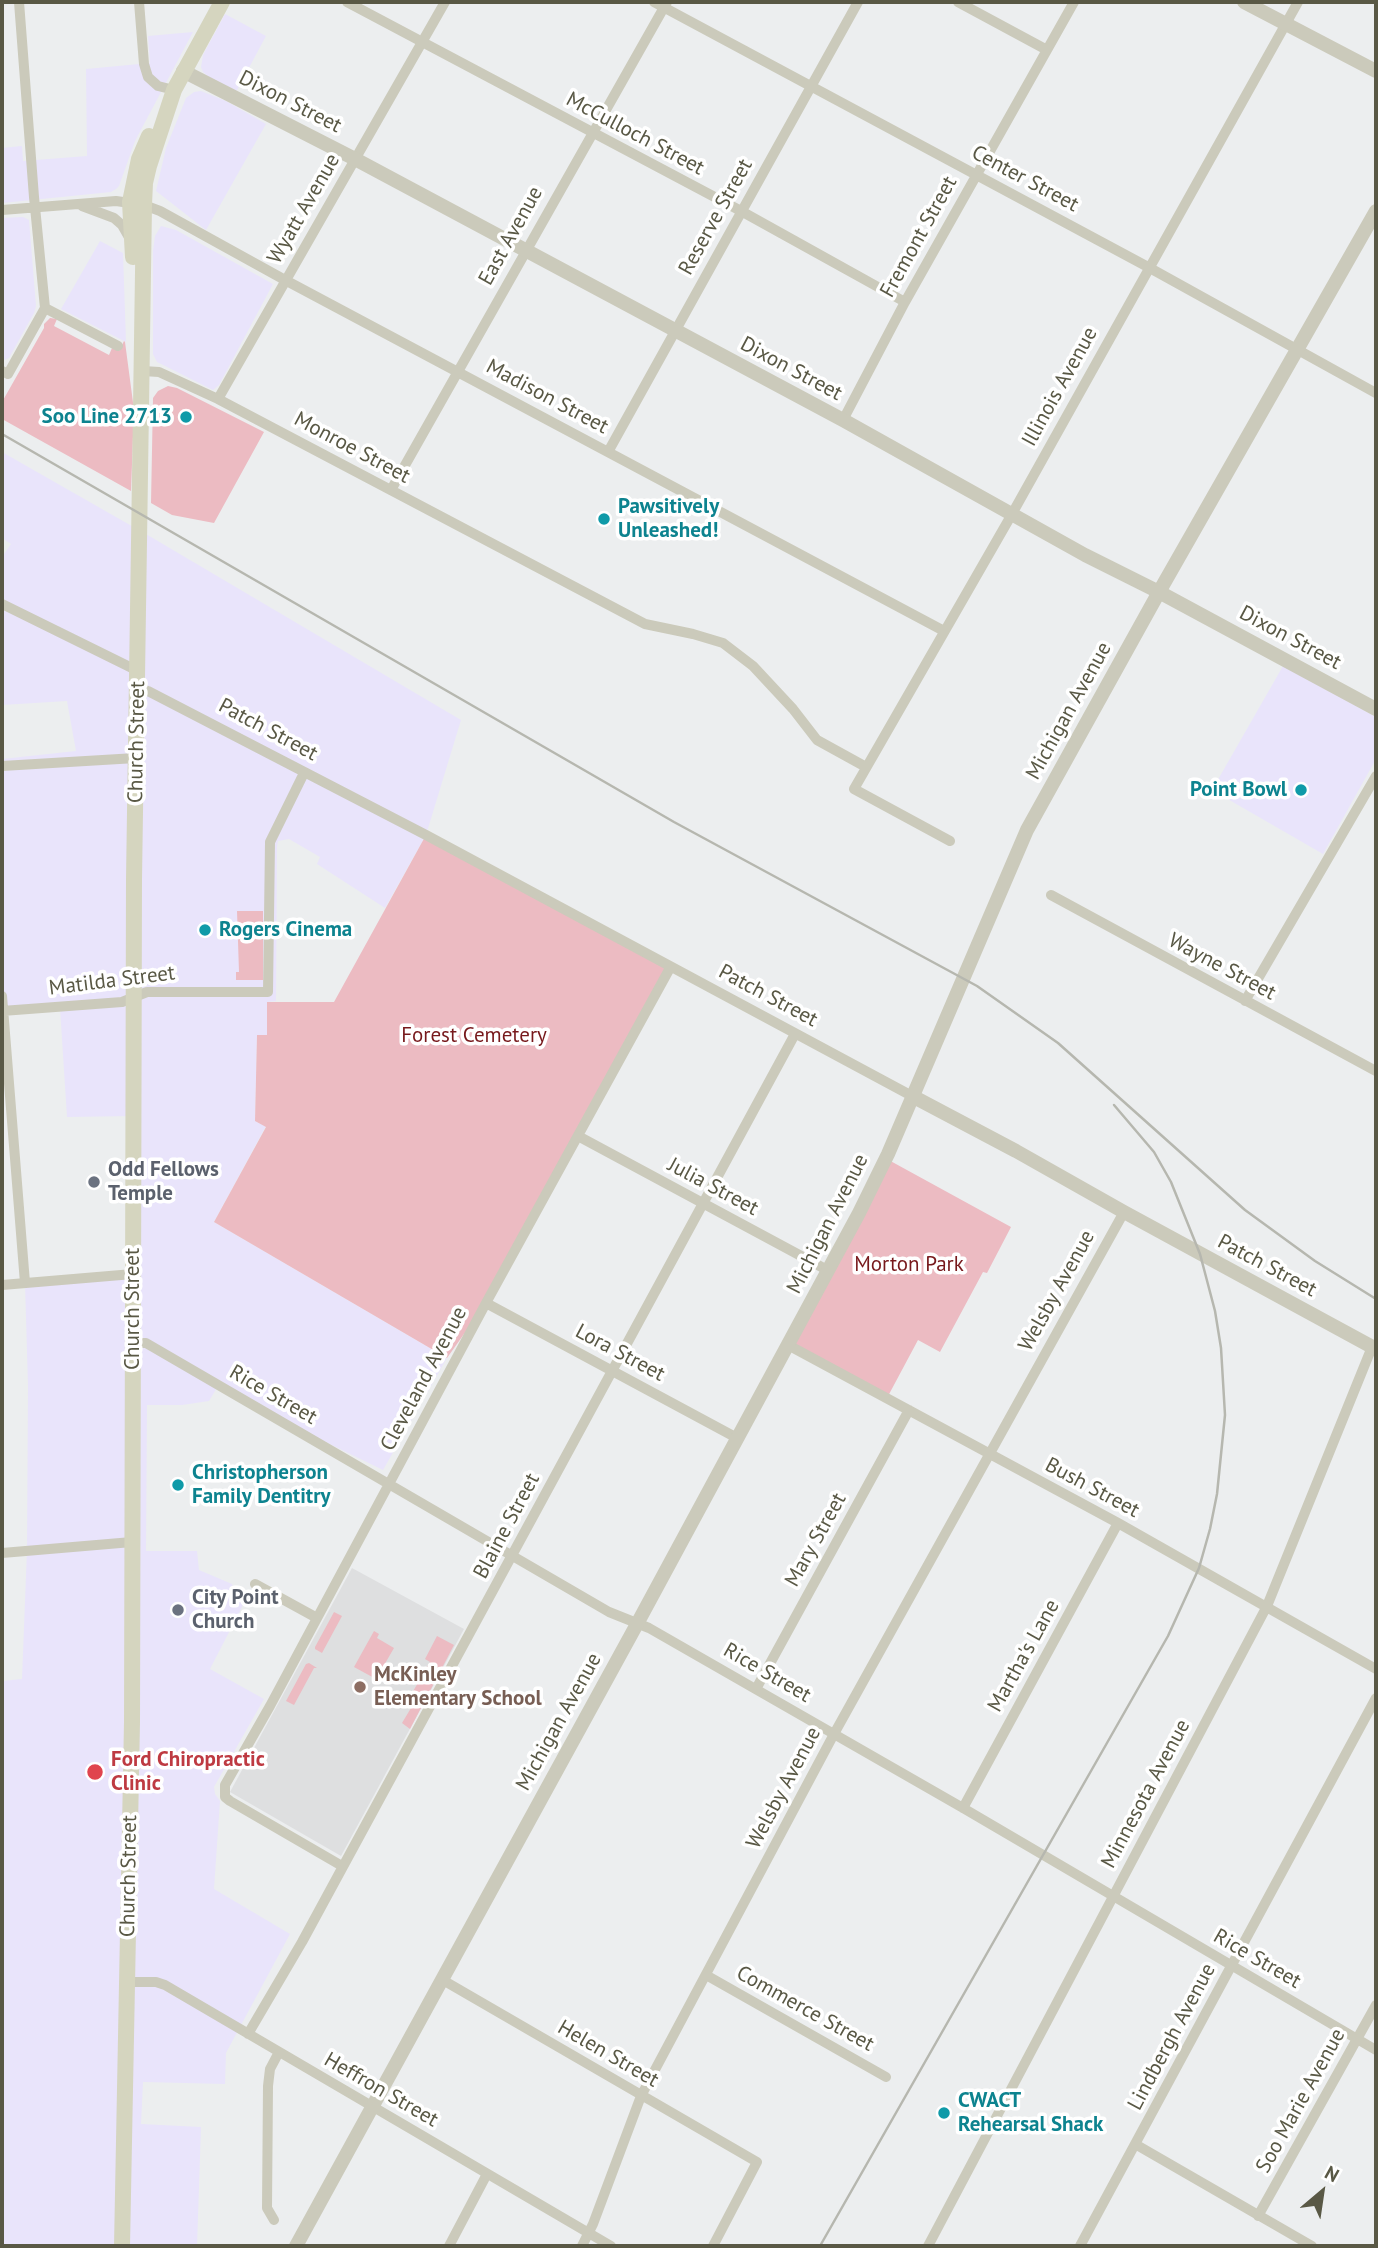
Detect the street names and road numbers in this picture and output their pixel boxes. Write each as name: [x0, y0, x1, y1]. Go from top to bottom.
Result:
street label: Dixon Street: [235, 65, 345, 139]
street label: McCulloch Street: [562, 87, 708, 181]
street label: Center Street: [967, 140, 1083, 218]
street label: Wyatt Avenue: [262, 150, 346, 268]
street label: Reserve Street: [674, 155, 758, 279]
street label: Fremont Street: [875, 172, 963, 302]
street label: East Avenue: [474, 182, 548, 290]
street label: Illinois Avenue: [1017, 323, 1103, 451]
street label: Dixon Street: [736, 332, 846, 406]
street label: Madison Street: [482, 354, 612, 440]
street label: Monroe Street: [290, 407, 414, 489]
street label: Dixon Street: [1235, 601, 1345, 675]
street label: Michigan Avenue: [1021, 638, 1117, 784]
street label: Church Street: [123, 681, 151, 803]
street label: Patch Street: [214, 693, 322, 767]
street label: Wayne Street: [1164, 928, 1280, 1006]
street label: Patch Street: [714, 959, 822, 1033]
street label: Matilda Street: [48, 961, 176, 1001]
street label: Michigan Avenue: [782, 1150, 874, 1298]
street label: Julia Street: [663, 1153, 763, 1221]
street label: Welsby Avenue: [1013, 1226, 1101, 1356]
street label: Patch Street: [1213, 1229, 1321, 1303]
street label: Church Street: [120, 1248, 146, 1370]
street label: Cleveland Avenue: [375, 1303, 473, 1455]
street label: Lora Street: [571, 1319, 669, 1387]
street label: Rice Street: [225, 1360, 321, 1430]
street label: Bush Street: [1041, 1453, 1143, 1523]
street label: Blaine Street: [469, 1469, 545, 1583]
street label: Mary Street: [780, 1489, 852, 1591]
street label: Martha's Lane: [983, 1595, 1065, 1717]
street label: Rice Street: [719, 1638, 815, 1708]
street label: Michigan Avenue: [511, 1649, 607, 1795]
street label: Minnesota Avenue: [1096, 1715, 1196, 1873]
street label: Welsby Avenue: [741, 1723, 827, 1853]
street label: Church Street: [115, 1815, 143, 1937]
street label: Rice Street: [1209, 1924, 1305, 1994]
street label: Lindbergh Avenue: [1123, 1959, 1221, 2115]
street label: Commerce Street: [732, 1961, 878, 2057]
street label: Helen Street: [553, 2015, 663, 2093]
street label: Soo Marie Avenue: [1251, 2025, 1351, 2177]
street label: Heffron Street: [320, 2047, 442, 2133]

